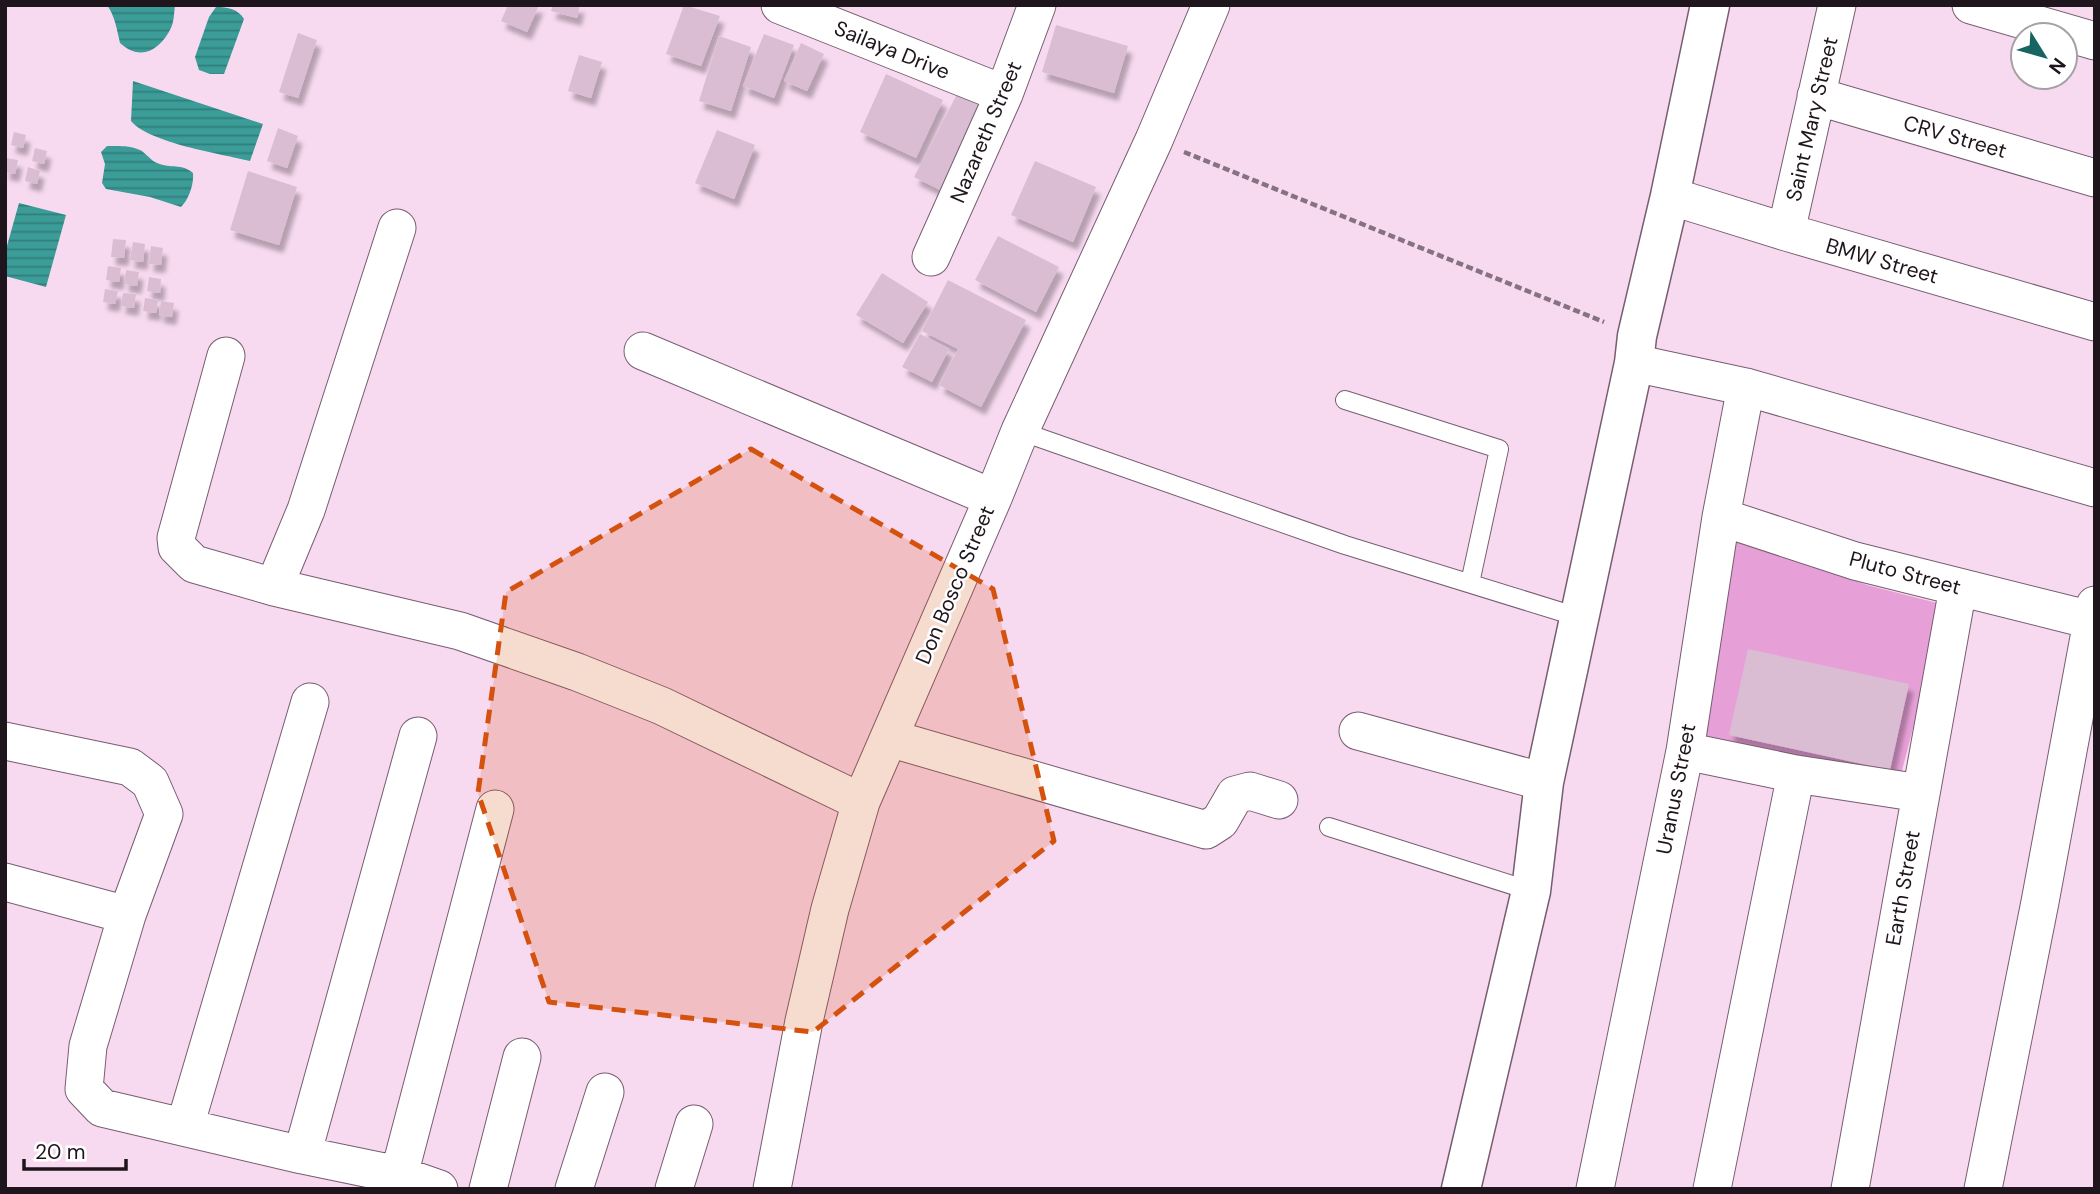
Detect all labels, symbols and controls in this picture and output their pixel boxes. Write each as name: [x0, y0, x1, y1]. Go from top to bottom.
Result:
street label: Sailaya Drive: [830, 14, 954, 86]
north arrow: [2009, 21, 2079, 91]
street label: Saint Mary Street: [1779, 34, 1845, 204]
text: N: [2043, 53, 2071, 79]
street label: Nazareth Street: [944, 57, 1028, 207]
street label: CRV Street: [1900, 109, 2010, 165]
street label: BMW Street: [1823, 232, 1941, 290]
street label: Don Bosco Street: [909, 501, 1001, 669]
street label: Pluto Street: [1846, 545, 1964, 601]
street label: Uranus Street: [1650, 721, 1702, 857]
street label: Earth Street: [1879, 828, 1927, 948]
scale bar: [24, 1128, 126, 1172]
text: 20 m: [35, 1138, 86, 1166]

